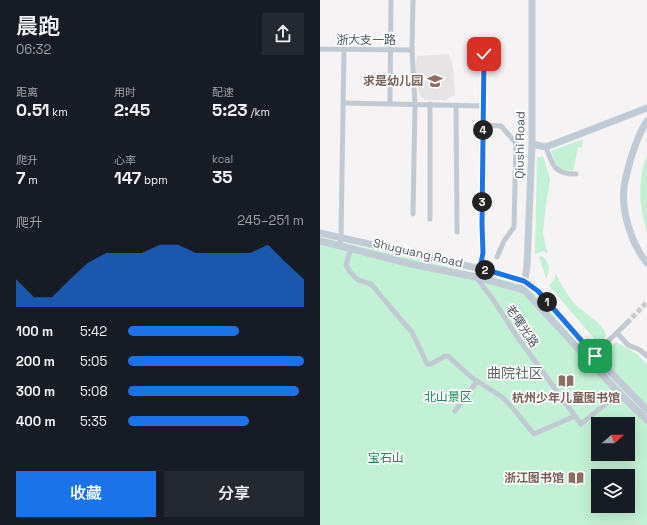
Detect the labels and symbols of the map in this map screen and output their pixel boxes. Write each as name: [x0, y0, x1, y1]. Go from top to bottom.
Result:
street label: 浙大支一路: [336, 32, 396, 48]
pin: [467, 37, 501, 71]
school or university icon: 求是幼儿园: [426, 72, 444, 90]
place label: 求是幼儿园: [363, 73, 423, 89]
street label: Qiushi Road: [511, 111, 529, 179]
pin: 4: [473, 120, 493, 140]
pin: 3: [472, 192, 492, 212]
street label: Shuguang Road: [372, 235, 464, 271]
pin: 2: [475, 260, 495, 280]
pin: 1: [537, 292, 557, 312]
street label: 老曙光路: [502, 302, 542, 350]
pin: [578, 339, 612, 373]
district label: 曲院社区: [487, 364, 543, 382]
library icon: 杭州少年儿童图书馆: [557, 372, 575, 390]
park label: 北山景区: [424, 389, 472, 405]
place label: 杭州少年儿童图书馆: [512, 390, 620, 406]
north arrow: [591, 417, 635, 461]
park label: 宝石山: [368, 450, 404, 466]
library icon: 浙江图书馆: [567, 469, 585, 487]
place label: 浙江图书馆: [504, 470, 564, 486]

